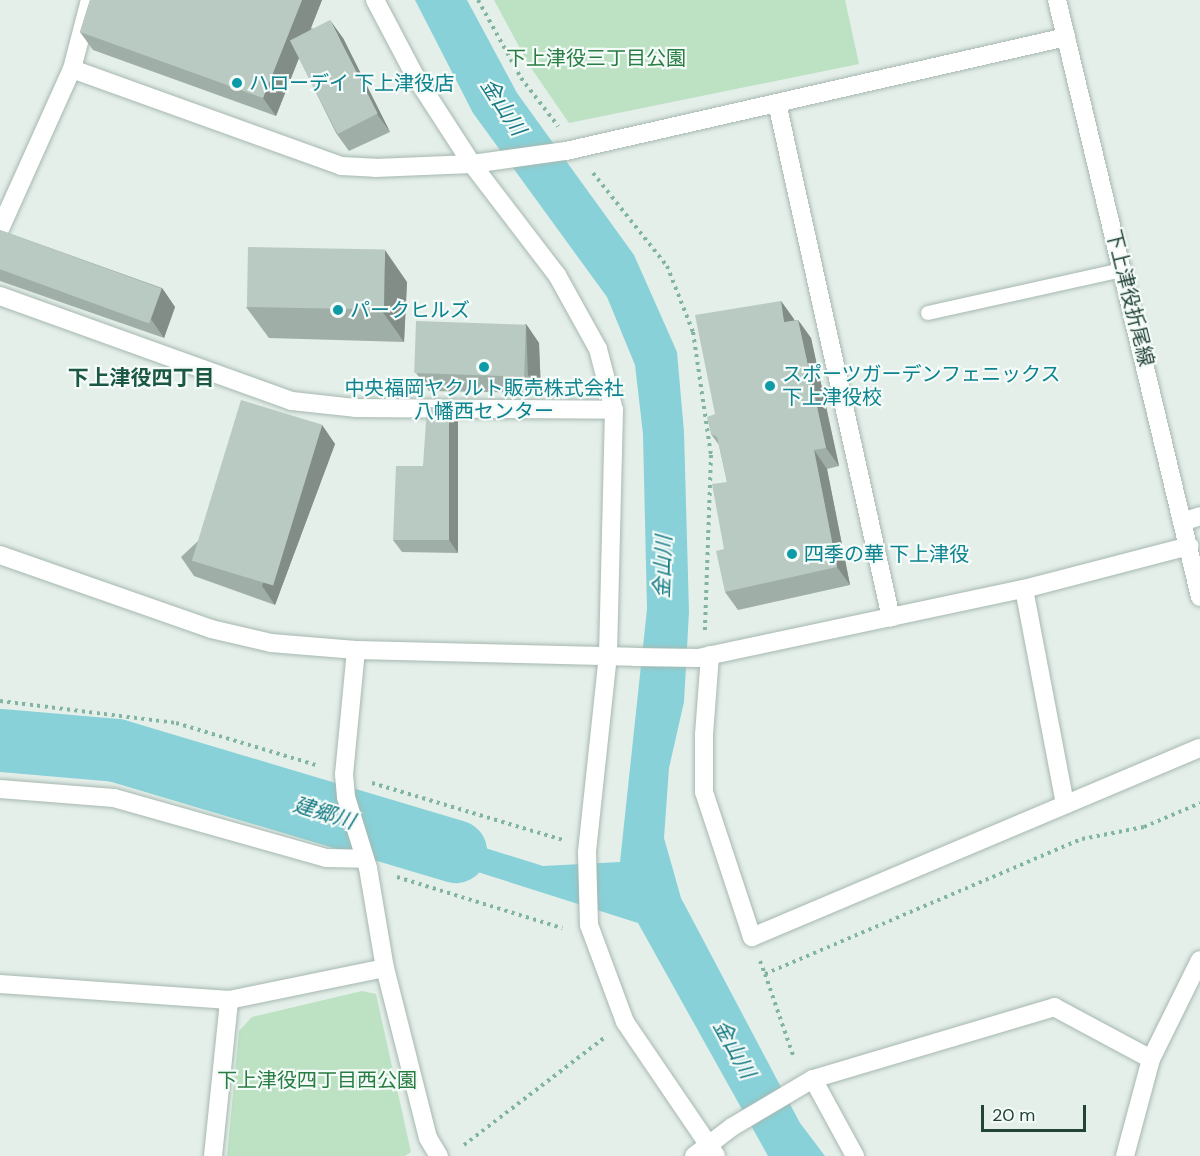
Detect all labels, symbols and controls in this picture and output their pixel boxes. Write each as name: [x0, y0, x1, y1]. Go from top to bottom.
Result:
park label: 下上津役三丁目公園: [506, 46, 686, 70]
place label: ハローデイ 下上津役店: [249, 71, 454, 95]
water label: 金山川: [475, 74, 531, 140]
marker: ハローデイ 下上津役店: [230, 76, 244, 90]
street label: 下上津役折尾線: [1101, 227, 1159, 369]
place label: パークヒルズ: [350, 298, 470, 322]
marker: パークヒルズ: [331, 303, 345, 317]
marker: 中央福岡ヤクルト販売株式会社 八幡西センター: [477, 360, 491, 374]
place label: スポーツガーデンフェニックス 下上津役校: [782, 362, 1062, 409]
district label: 下上津役四丁目: [68, 365, 214, 391]
place label: 中央福岡ヤクルト販売株式会社 八幡西センター: [344, 376, 624, 423]
marker: スポーツガーデンフェニックス 下上津役校: [763, 379, 777, 393]
water label: 金山川: [649, 535, 677, 599]
place label: 四季の華 下上津役: [804, 542, 969, 566]
marker: 四季の華 下上津役: [785, 547, 799, 561]
water label: 建郷川: [290, 792, 358, 834]
water label: 金山川: [708, 1015, 760, 1083]
park label: 下上津役四丁目西公園: [217, 1068, 417, 1092]
scale bar: [984, 1093, 1089, 1131]
text: 20 m: [992, 1103, 1035, 1127]

